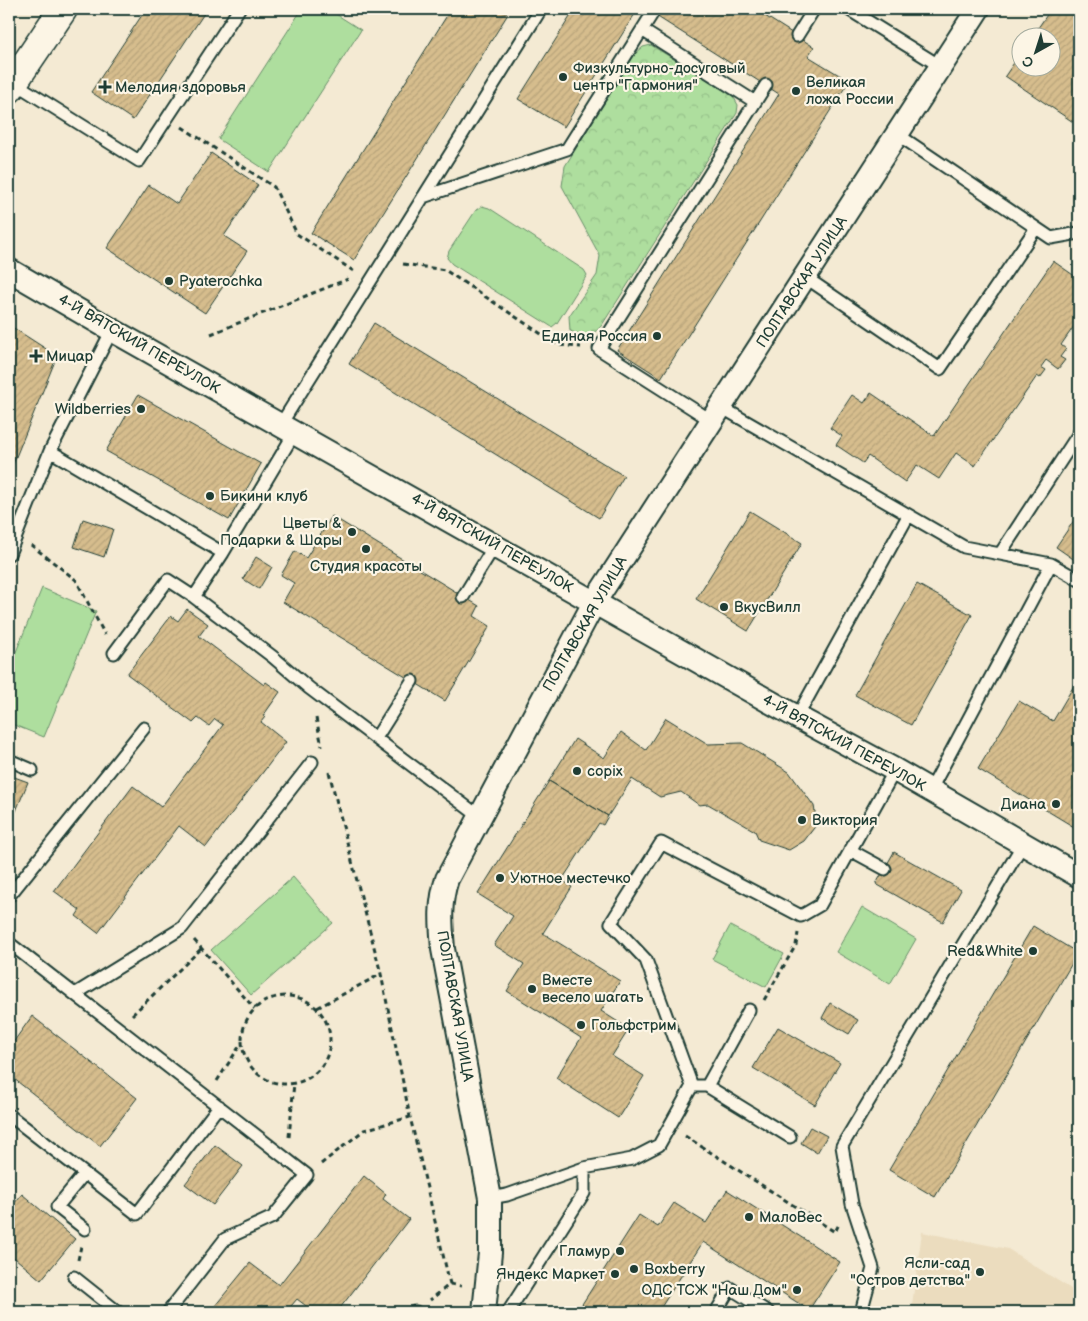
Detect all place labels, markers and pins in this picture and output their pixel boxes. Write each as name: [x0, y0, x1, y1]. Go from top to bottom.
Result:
place label: Физкультурно-досуговый центр "Гармония": [573, 59, 746, 95]
marker: Физкультурно-досуговый центр "Гармония": [557, 71, 569, 83]
place label: Великая ложа России: [806, 73, 894, 109]
place label: Мелодия здоровья: [115, 78, 246, 97]
marker: Мелодия здоровья: [99, 81, 111, 93]
marker: Великая ложа России: [790, 85, 802, 97]
place label: Pyaterochka: [179, 272, 262, 291]
marker: Pyaterochka: [163, 275, 175, 287]
place label: Единая Россия: [541, 327, 647, 346]
marker: Единая Россия: [651, 330, 663, 342]
place label: Мицар: [46, 347, 94, 366]
marker: Мицар: [30, 350, 42, 362]
place label: Wildberries: [55, 400, 132, 419]
marker: Wildberries: [135, 403, 147, 415]
place label: Бикини клуб: [220, 487, 308, 506]
marker: Бикини клуб: [204, 490, 216, 502]
place label: Цветы & Подарки & Шары: [220, 514, 342, 550]
marker: Цветы & Подарки & Шары: [346, 526, 358, 538]
marker: Студия красоты: [360, 543, 372, 555]
place label: Студия красоты: [310, 557, 422, 576]
place label: ВкусВилл: [734, 598, 801, 617]
marker: ВкусВилл: [718, 601, 730, 613]
place label: copix: [587, 762, 623, 781]
marker: copix: [571, 765, 583, 777]
place label: Диана: [1001, 795, 1046, 814]
marker: Диана: [1050, 798, 1062, 810]
place label: Виктория: [812, 811, 878, 830]
marker: Виктория: [796, 814, 808, 826]
place label: Уютное местечко: [510, 869, 631, 888]
marker: Уютное местечко: [494, 872, 506, 884]
place label: Red&White: [947, 942, 1023, 961]
marker: Red&White: [1027, 945, 1039, 957]
place label: Вместе весело шагать: [542, 971, 644, 1007]
marker: Вместе весело шагать: [526, 983, 538, 995]
place label: Гольфстрим: [591, 1016, 677, 1035]
marker: Гольфстрим: [575, 1019, 587, 1031]
place label: МалоВес: [759, 1208, 823, 1227]
marker: МалоВес: [743, 1211, 755, 1223]
place label: Гламур: [559, 1242, 611, 1261]
marker: Гламур: [614, 1245, 626, 1257]
place label: Ясли-сад "Остров детства": [850, 1254, 970, 1290]
place label: Boxberry: [644, 1260, 705, 1279]
marker: Boxberry: [628, 1263, 640, 1275]
place label: Яндекс Маркет: [496, 1265, 605, 1284]
marker: Ясли-сад "Остров детства": [974, 1266, 986, 1278]
marker: Яндекс Маркет: [609, 1268, 621, 1280]
place label: ОДС ТСЖ "Наш Дом": [642, 1281, 787, 1300]
marker: ОДС ТСЖ "Наш Дом": [791, 1284, 803, 1296]

